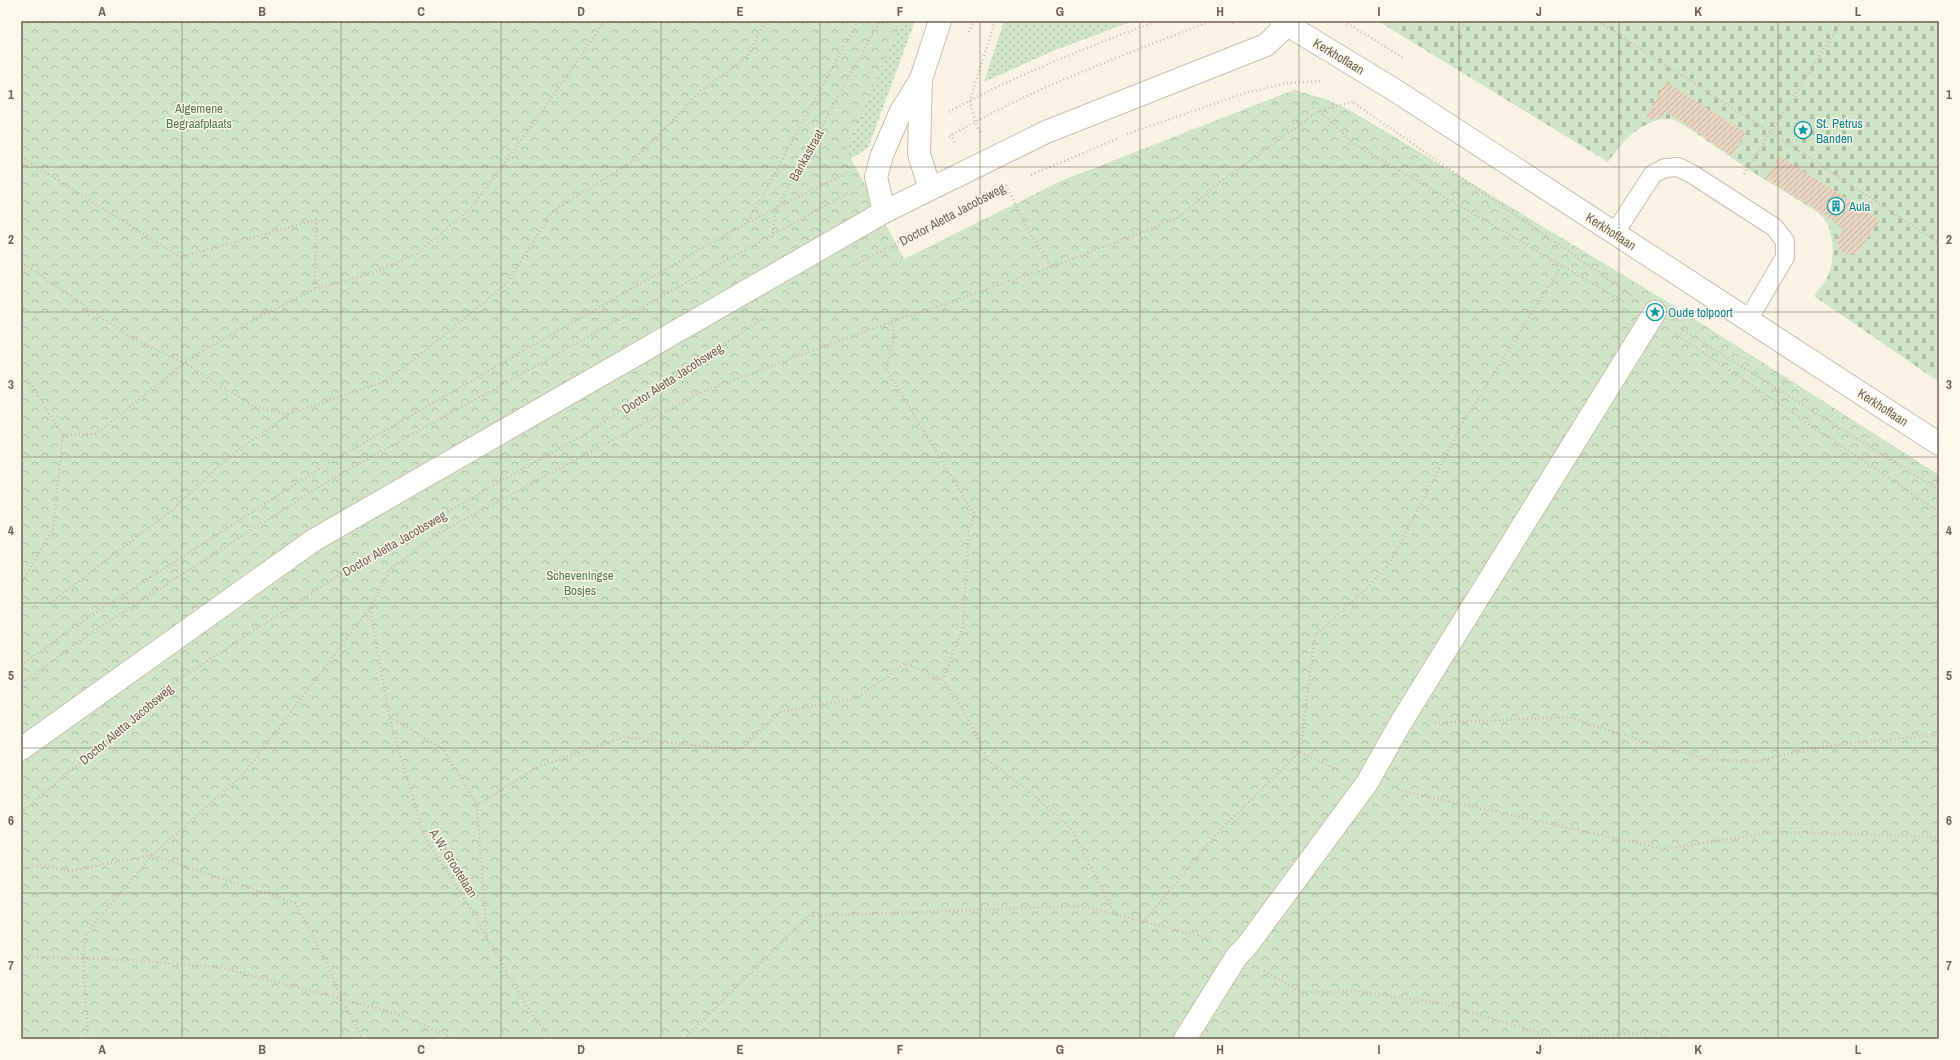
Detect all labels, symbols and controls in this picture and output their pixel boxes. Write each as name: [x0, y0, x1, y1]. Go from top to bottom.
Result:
text: A: [98, 3, 106, 20]
text: B: [258, 3, 266, 20]
text: C: [417, 3, 425, 20]
text: D: [577, 3, 585, 20]
text: E: [736, 3, 744, 20]
text: F: [897, 3, 904, 20]
text: G: [1056, 3, 1064, 20]
text: H: [1216, 3, 1224, 20]
text: I: [1378, 3, 1381, 20]
text: J: [1536, 3, 1542, 20]
text: K: [1694, 3, 1702, 20]
text: L: [1855, 3, 1862, 20]
street label: Kerkhoflaan: [1310, 34, 1368, 78]
text: 1: [8, 86, 14, 103]
text: 1: [1946, 86, 1952, 103]
park label: Algemene Begraafplaats: [166, 100, 232, 132]
place label: St. Petrus Banden: [1816, 115, 1863, 147]
place icon: St. Petrus Banden: [1793, 120, 1813, 140]
street label: Bankastraat: [785, 126, 828, 184]
street label: Doctor Aletta Jacobsweg: [896, 179, 1008, 249]
building icon: Aula: [1826, 196, 1846, 216]
place label: Aula: [1848, 198, 1870, 215]
street label: Kerkhoflaan: [1582, 209, 1639, 254]
text: 2: [8, 231, 14, 248]
text: 2: [1946, 231, 1952, 248]
place icon: Oude tolpoort: [1645, 302, 1665, 322]
place label: Oude tolpoort: [1668, 304, 1733, 321]
street label: Doctor Aletta Jacobsweg: [618, 339, 726, 417]
text: 3: [8, 376, 14, 393]
text: 3: [1946, 376, 1952, 393]
street label: Kerkhoflaan: [1854, 385, 1911, 430]
street label: Doctor Aletta Jacobsweg: [339, 507, 449, 580]
text: 4: [8, 522, 14, 539]
text: 4: [1946, 522, 1952, 539]
park label: Scheveningse Bosjes: [546, 567, 614, 599]
text: 5: [8, 667, 14, 684]
text: 5: [1946, 667, 1952, 684]
street label: Doctor Aletta Jacobsweg: [76, 680, 177, 769]
text: 6: [8, 812, 14, 829]
text: 6: [1946, 812, 1952, 829]
street label: A.W. Grootelaan: [425, 825, 482, 901]
text: 7: [8, 957, 14, 974]
text: 7: [1946, 957, 1952, 974]
text: A: [98, 1041, 106, 1058]
text: B: [258, 1041, 266, 1058]
text: C: [417, 1041, 425, 1058]
text: D: [577, 1041, 585, 1058]
text: E: [736, 1041, 744, 1058]
text: F: [897, 1041, 904, 1058]
text: G: [1056, 1041, 1064, 1058]
text: H: [1216, 1041, 1224, 1058]
text: I: [1378, 1041, 1381, 1058]
text: J: [1536, 1041, 1542, 1058]
text: K: [1694, 1041, 1702, 1058]
text: L: [1855, 1041, 1862, 1058]

